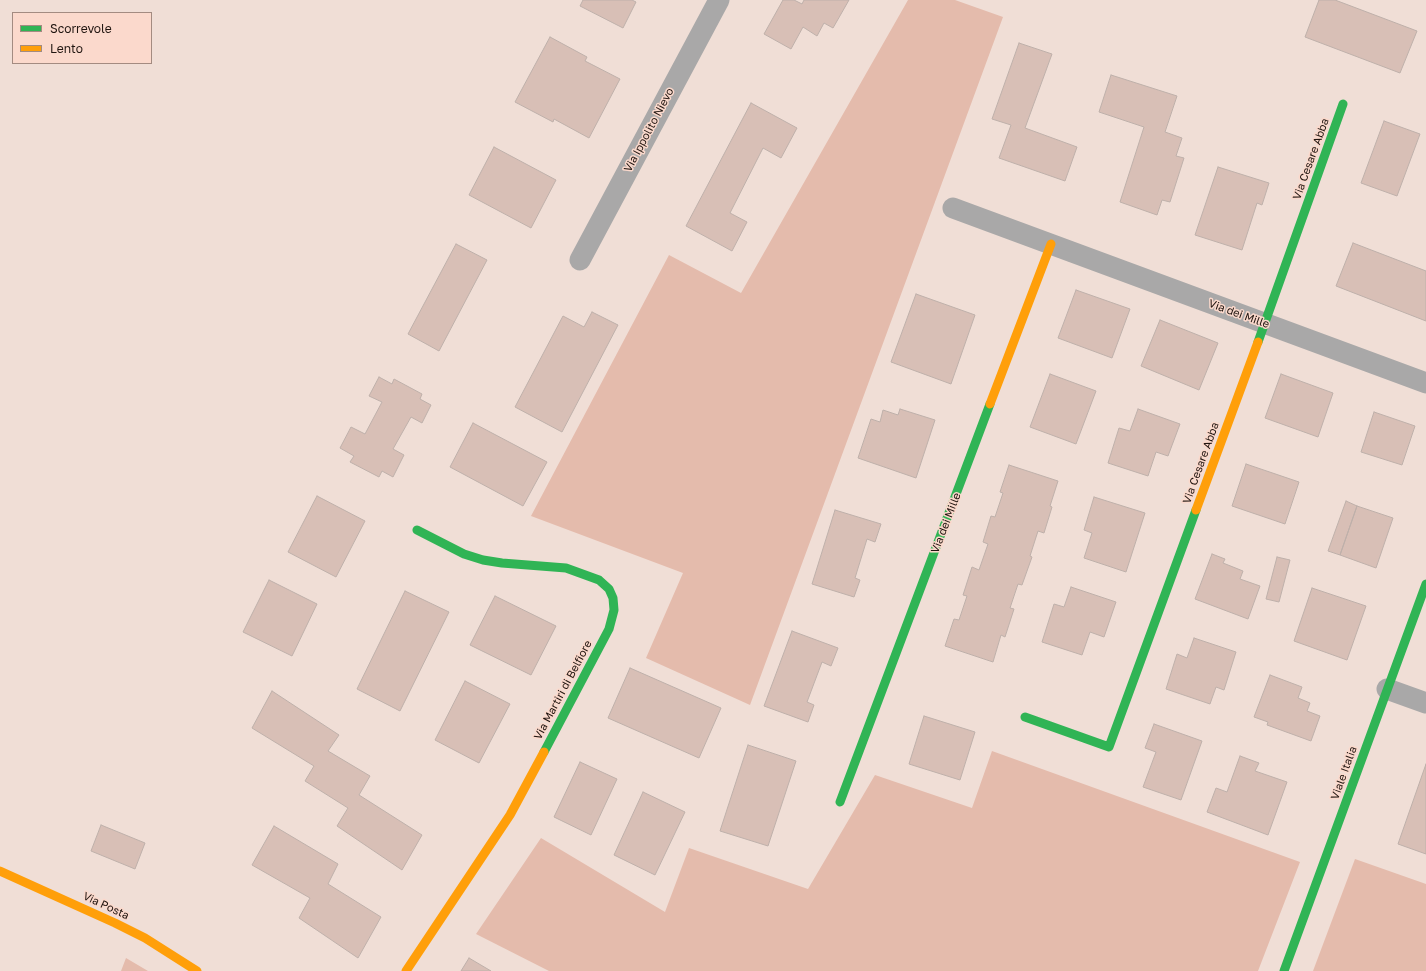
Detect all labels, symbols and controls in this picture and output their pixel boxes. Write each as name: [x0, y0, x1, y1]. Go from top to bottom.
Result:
legend: [12, 12, 152, 64]
text: Scorrevole: [50, 21, 112, 36]
text: Lento: [50, 41, 83, 56]
street label: Via Ippolito Nievo: [621, 86, 677, 174]
street label: Via Cesare Abba: [1290, 117, 1332, 201]
street label: Via dei Mille: [1207, 297, 1271, 331]
street label: Via Cesare Abba: [1180, 421, 1222, 505]
street label: Via dei Mille: [928, 491, 964, 555]
street label: Via Martiri di Belfiore: [531, 638, 595, 742]
street label: Viale Italia: [1328, 745, 1360, 801]
street label: Via Posta: [81, 890, 131, 922]

